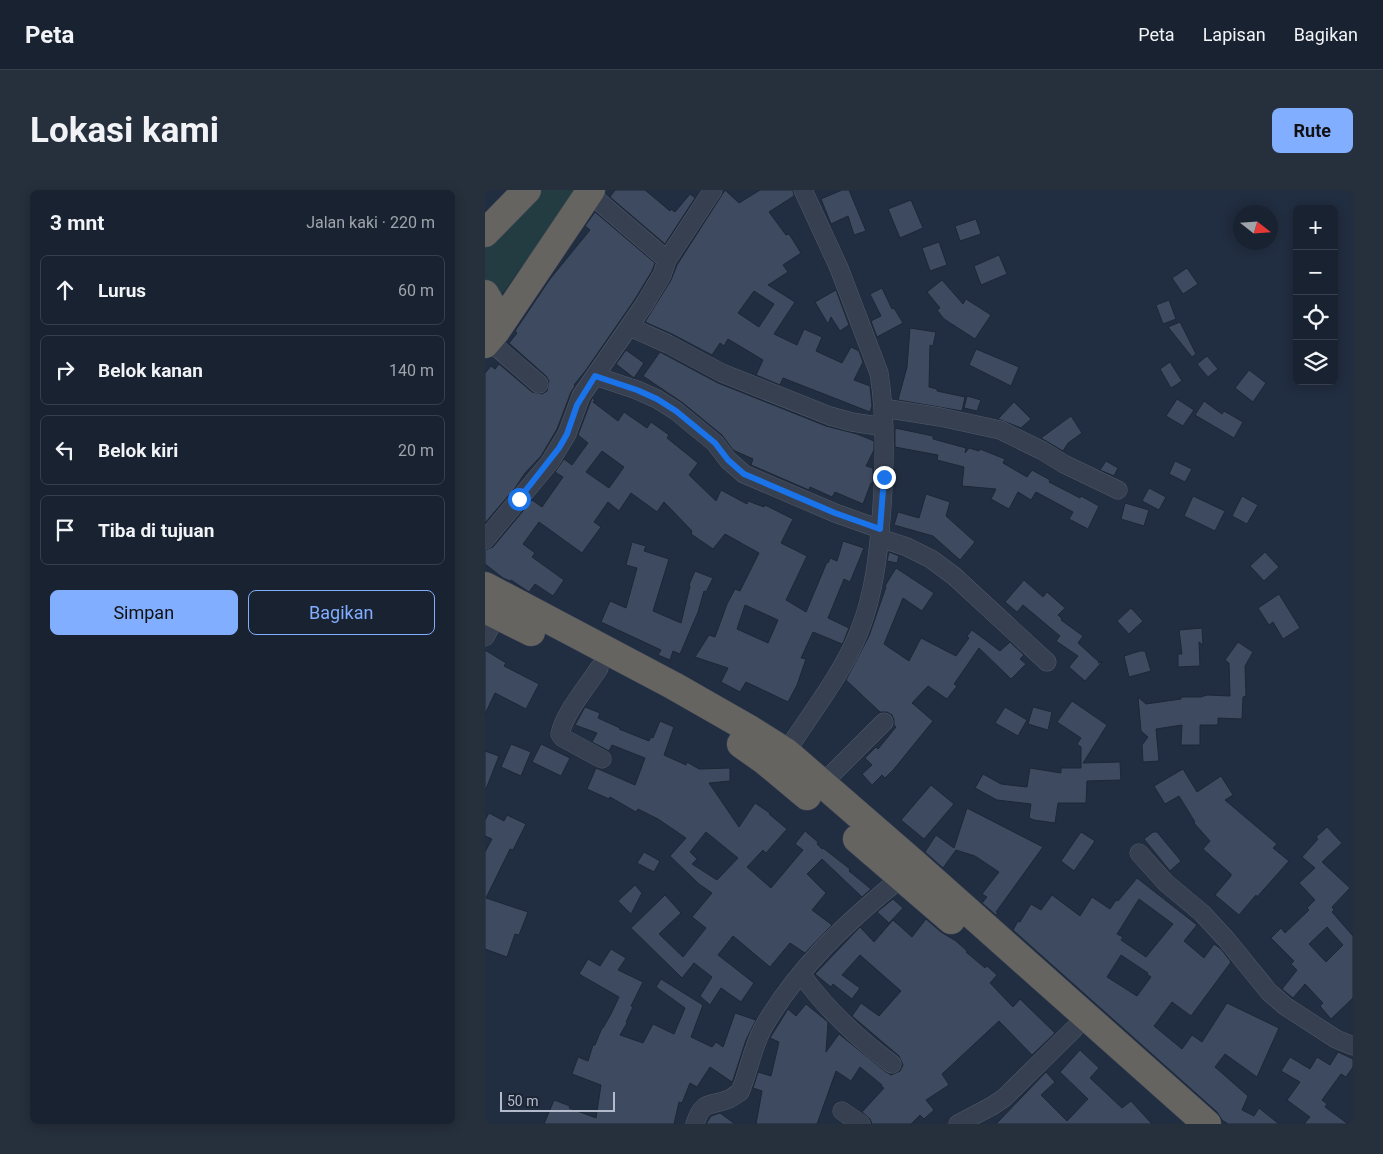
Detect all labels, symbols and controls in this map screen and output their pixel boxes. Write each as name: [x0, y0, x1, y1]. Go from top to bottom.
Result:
text: Peta: [25, 21, 74, 49]
text: Peta: [1138, 24, 1175, 45]
text: Lapisan: [1203, 24, 1266, 45]
text: Bagikan: [1294, 24, 1358, 45]
button: Rute: [1272, 108, 1353, 153]
text: Lokasi kami: [30, 110, 219, 151]
north arrow: [1233, 205, 1278, 250]
map controls: [1293, 205, 1338, 385]
button: +: [1293, 205, 1338, 250]
text: 3 mnt: [50, 211, 104, 235]
text: Jalan kaki · 220 m: [306, 213, 435, 232]
button: −: [1293, 250, 1338, 295]
icon: ahead: [51, 276, 79, 304]
text: Lurus: [98, 279, 146, 302]
text: 60 m: [398, 281, 434, 300]
button: locate: [1293, 295, 1338, 340]
button: layers: [1293, 340, 1338, 385]
icon: right: [51, 356, 79, 384]
text: Belok kanan: [98, 359, 203, 382]
text: 140 m: [389, 361, 434, 380]
icon: left: [51, 436, 79, 464]
text: Belok kiri: [98, 439, 178, 462]
text: 20 m: [398, 441, 434, 460]
route end: [873, 466, 896, 489]
route start: [508, 488, 531, 511]
icon: arrive: [51, 516, 79, 544]
text: Tiba di tujuan: [98, 519, 214, 542]
button: Simpan: [50, 590, 238, 635]
button: Bagikan: [248, 590, 435, 635]
scale bar: [500, 1089, 615, 1112]
text: 50 m: [507, 1093, 539, 1109]

